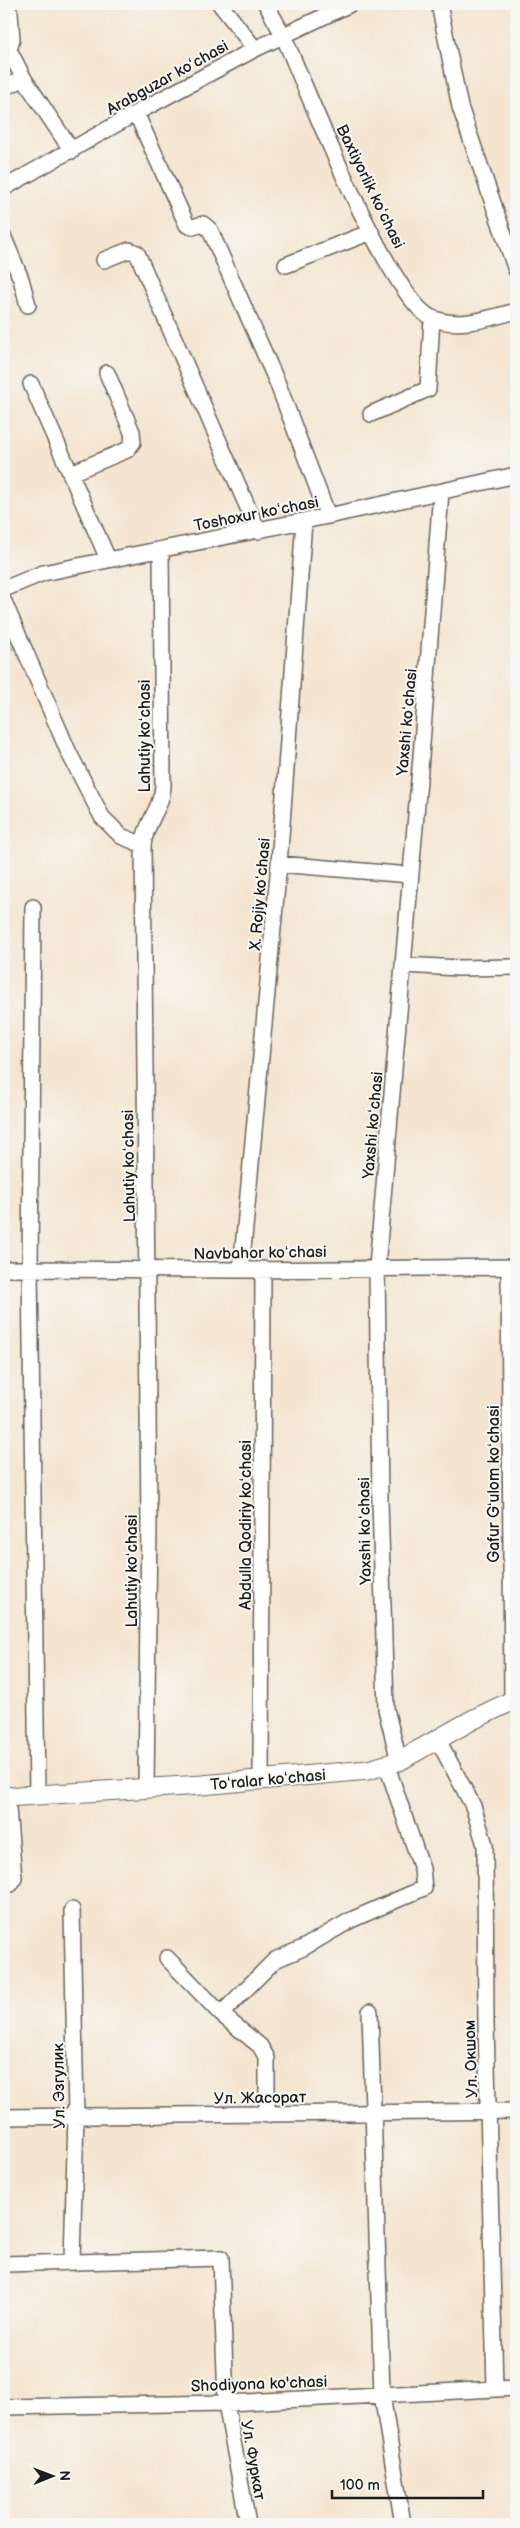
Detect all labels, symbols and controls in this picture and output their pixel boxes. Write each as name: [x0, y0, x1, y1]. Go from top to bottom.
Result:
street label: Arabguzar koʻchasi: [103, 37, 232, 120]
street label: Baxtiyorlik koʻchasi: [331, 122, 408, 252]
street label: Toshoxur koʻchasi: [192, 493, 320, 536]
street label: Yaxshi koʻchasi: [393, 668, 422, 778]
street label: Lahutiy koʻchasi: [136, 680, 155, 792]
street label: X. Rojiy koʻchasi: [246, 837, 275, 952]
street label: Yaxshi koʻchasi: [359, 1071, 388, 1181]
street label: Lahutiy koʻchasi: [119, 1109, 140, 1223]
street label: Navbahor koʻchasi: [193, 1243, 327, 1264]
street label: Gafur Gʻulom koʻchasi: [485, 1405, 504, 1563]
street label: Abdulla Qodiriy koʻchasi: [237, 1440, 256, 1610]
street label: Yaxshi koʻchasi: [355, 1477, 376, 1586]
street label: Lahutiy koʻchasi: [123, 1515, 142, 1627]
street label: Toʻralar koʻchasi: [210, 1766, 327, 1795]
street label: Ул. Окшом: [461, 2020, 482, 2098]
street label: Ул. Эзгулик: [49, 2042, 70, 2129]
street label: Ул. Жасорат: [214, 2088, 307, 2109]
street label: Shodiyona ko'chasi: [190, 2373, 328, 2396]
street label: Ул. Фуркат: [236, 2419, 269, 2502]
north arrow: [28, 2450, 78, 2500]
scale bar: [332, 2468, 484, 2500]
text: N: [56, 2470, 73, 2481]
text: 100 m: [340, 2476, 380, 2495]

